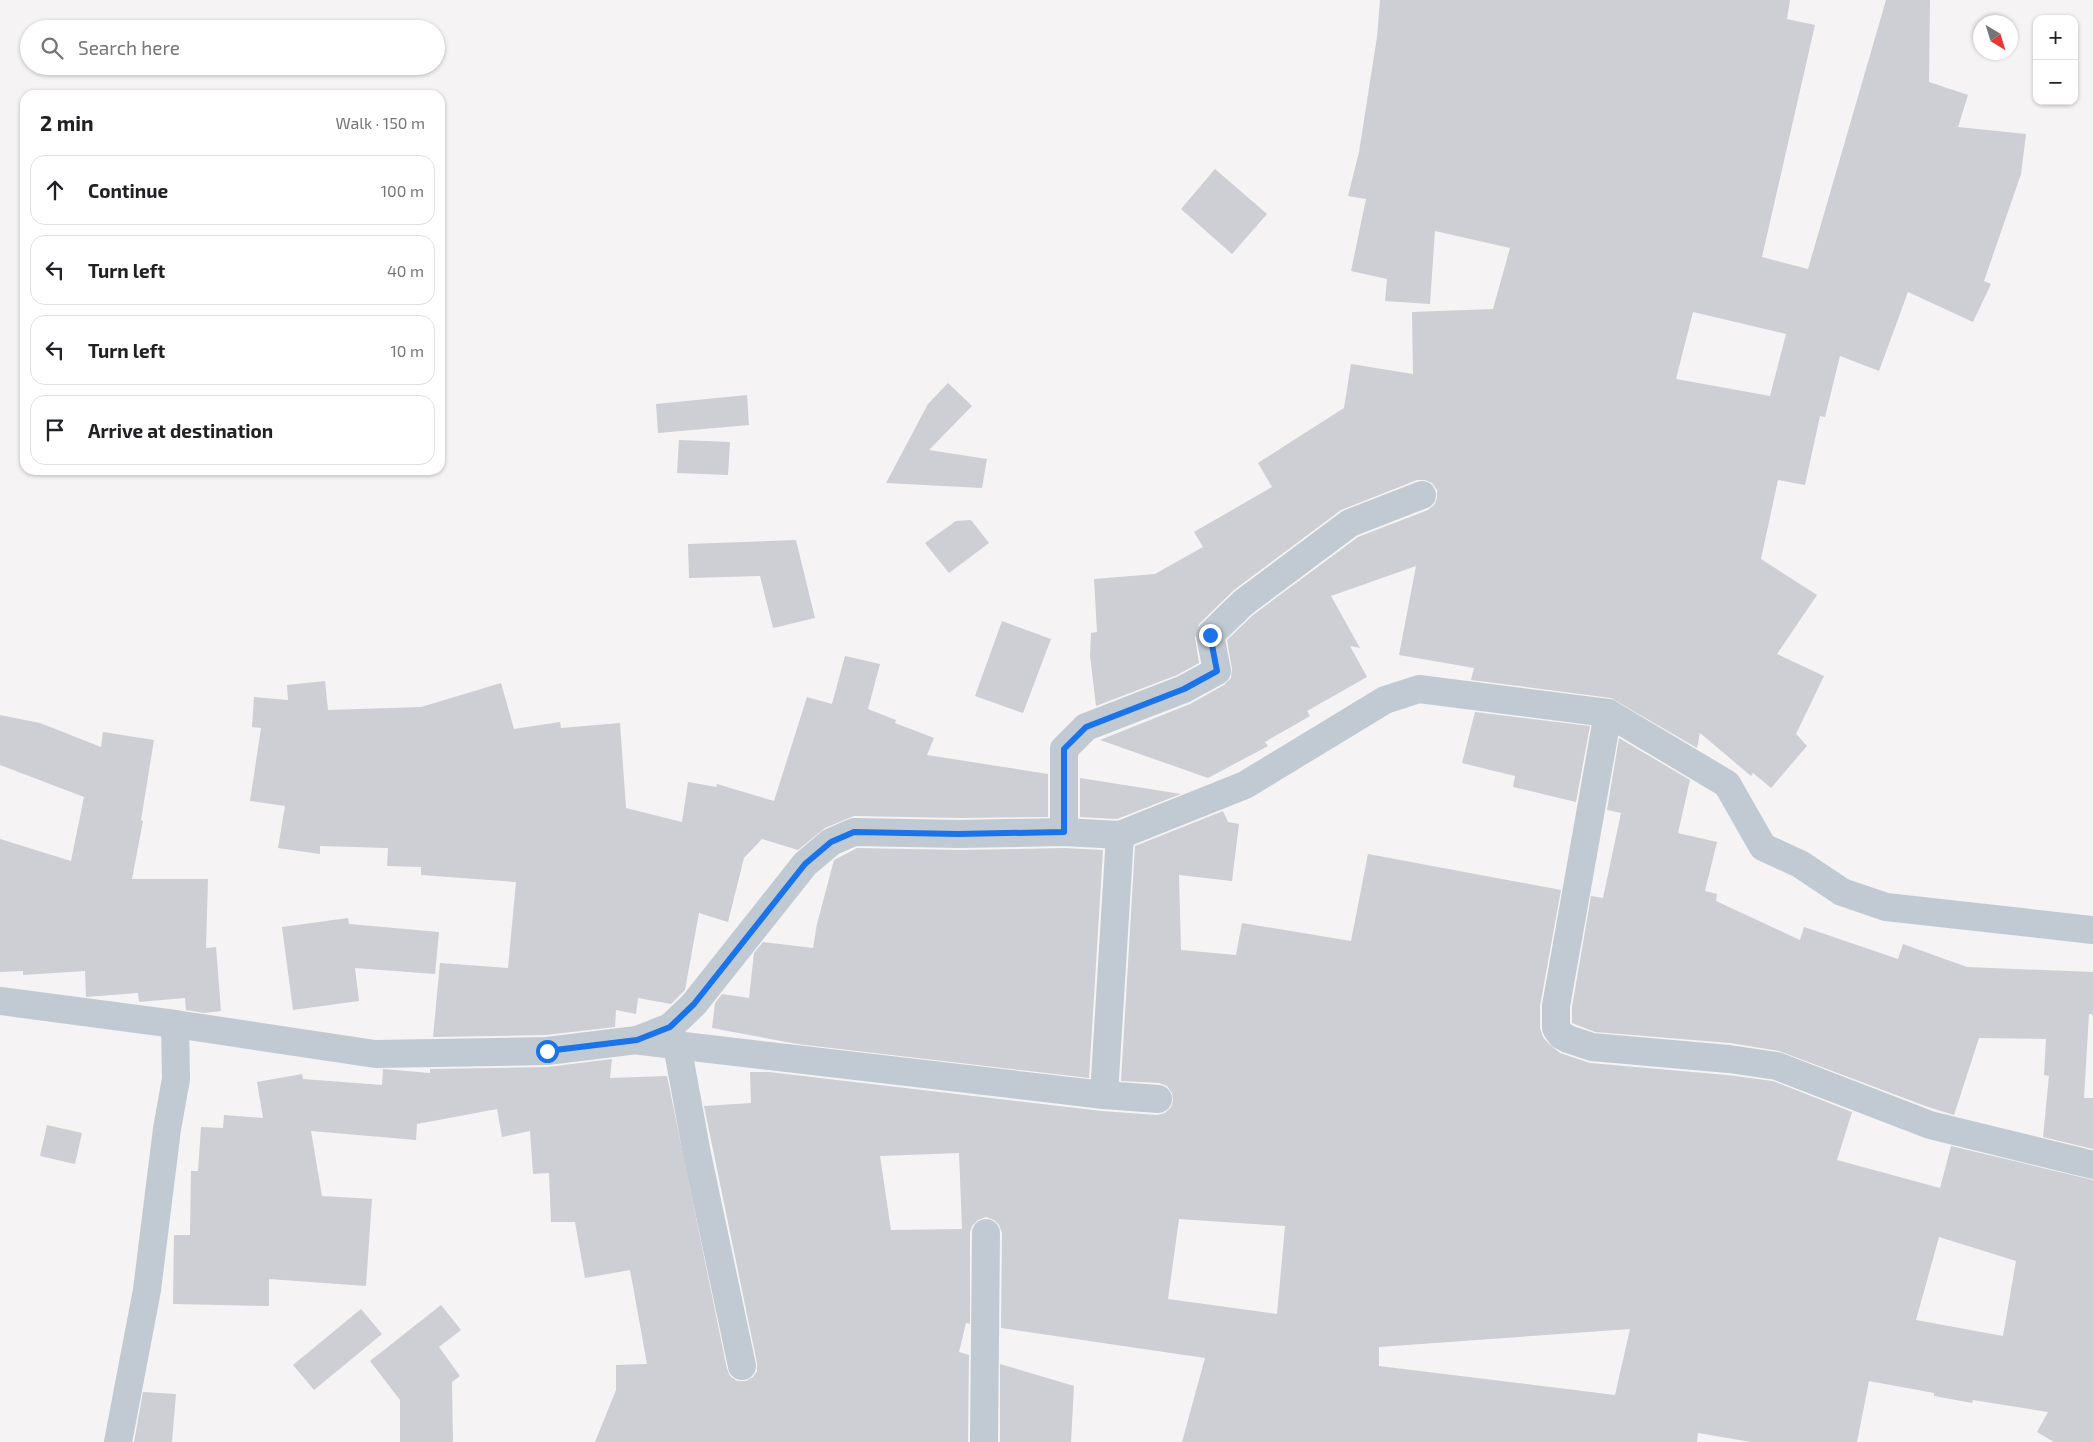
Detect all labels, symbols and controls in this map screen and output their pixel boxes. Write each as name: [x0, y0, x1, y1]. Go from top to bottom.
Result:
north arrow: [1973, 15, 2018, 60]
map controls: [2033, 15, 2078, 105]
button: +: [2033, 15, 2078, 60]
search box: [20, 20, 445, 75]
icon: search: [38, 34, 66, 62]
text: Search here: [78, 36, 180, 59]
button: −: [2033, 60, 2078, 105]
text: 2 min: [40, 110, 94, 135]
text: Walk · 150 m: [335, 113, 425, 132]
icon: ahead: [41, 176, 69, 204]
text: Continue: [88, 179, 168, 202]
text: 100 m: [381, 181, 424, 200]
icon: left: [41, 256, 69, 284]
text: Turn left: [88, 259, 165, 282]
text: 40 m: [387, 261, 424, 280]
icon: left: [41, 336, 69, 364]
text: Turn left: [88, 339, 165, 362]
text: 10 m: [390, 341, 424, 360]
icon: arrive: [41, 416, 69, 444]
text: Arrive at destination: [88, 419, 273, 442]
route end: [1199, 624, 1222, 647]
route start: [536, 1040, 559, 1063]

